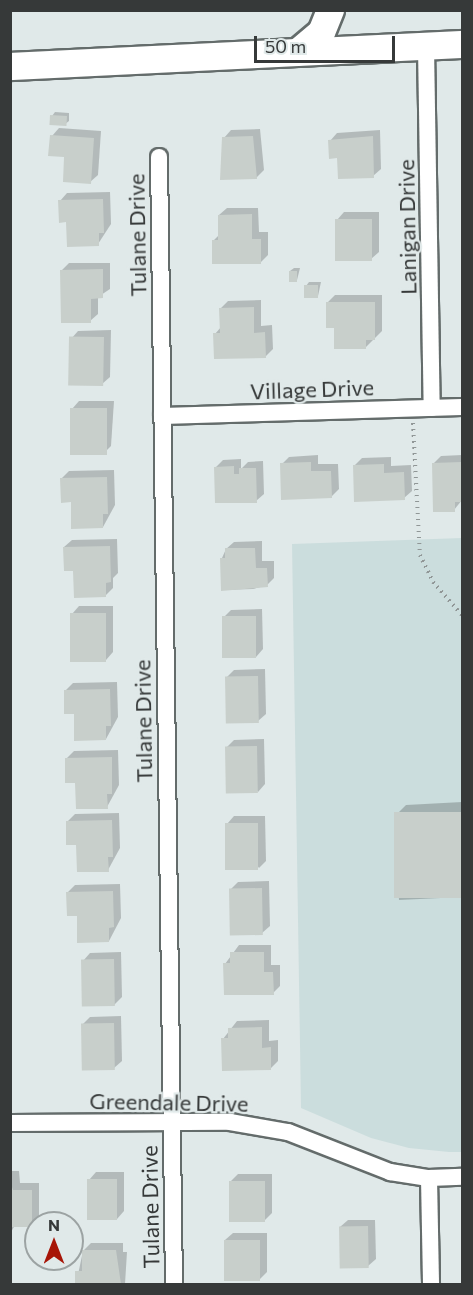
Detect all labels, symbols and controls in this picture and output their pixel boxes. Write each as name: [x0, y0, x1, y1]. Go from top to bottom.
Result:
scale bar: [257, 24, 398, 62]
text: 50 m: [265, 35, 306, 57]
street label: Lanigan Drive: [393, 159, 421, 295]
street label: Tulane Drive: [123, 173, 151, 297]
street label: Village Drive: [250, 374, 374, 404]
street label: Tulane Drive: [129, 659, 157, 783]
street label: Greendale Drive: [89, 1087, 249, 1117]
street label: Tulane Drive: [136, 1145, 164, 1269]
north arrow: [24, 1211, 84, 1271]
text: N: [48, 1215, 60, 1234]

